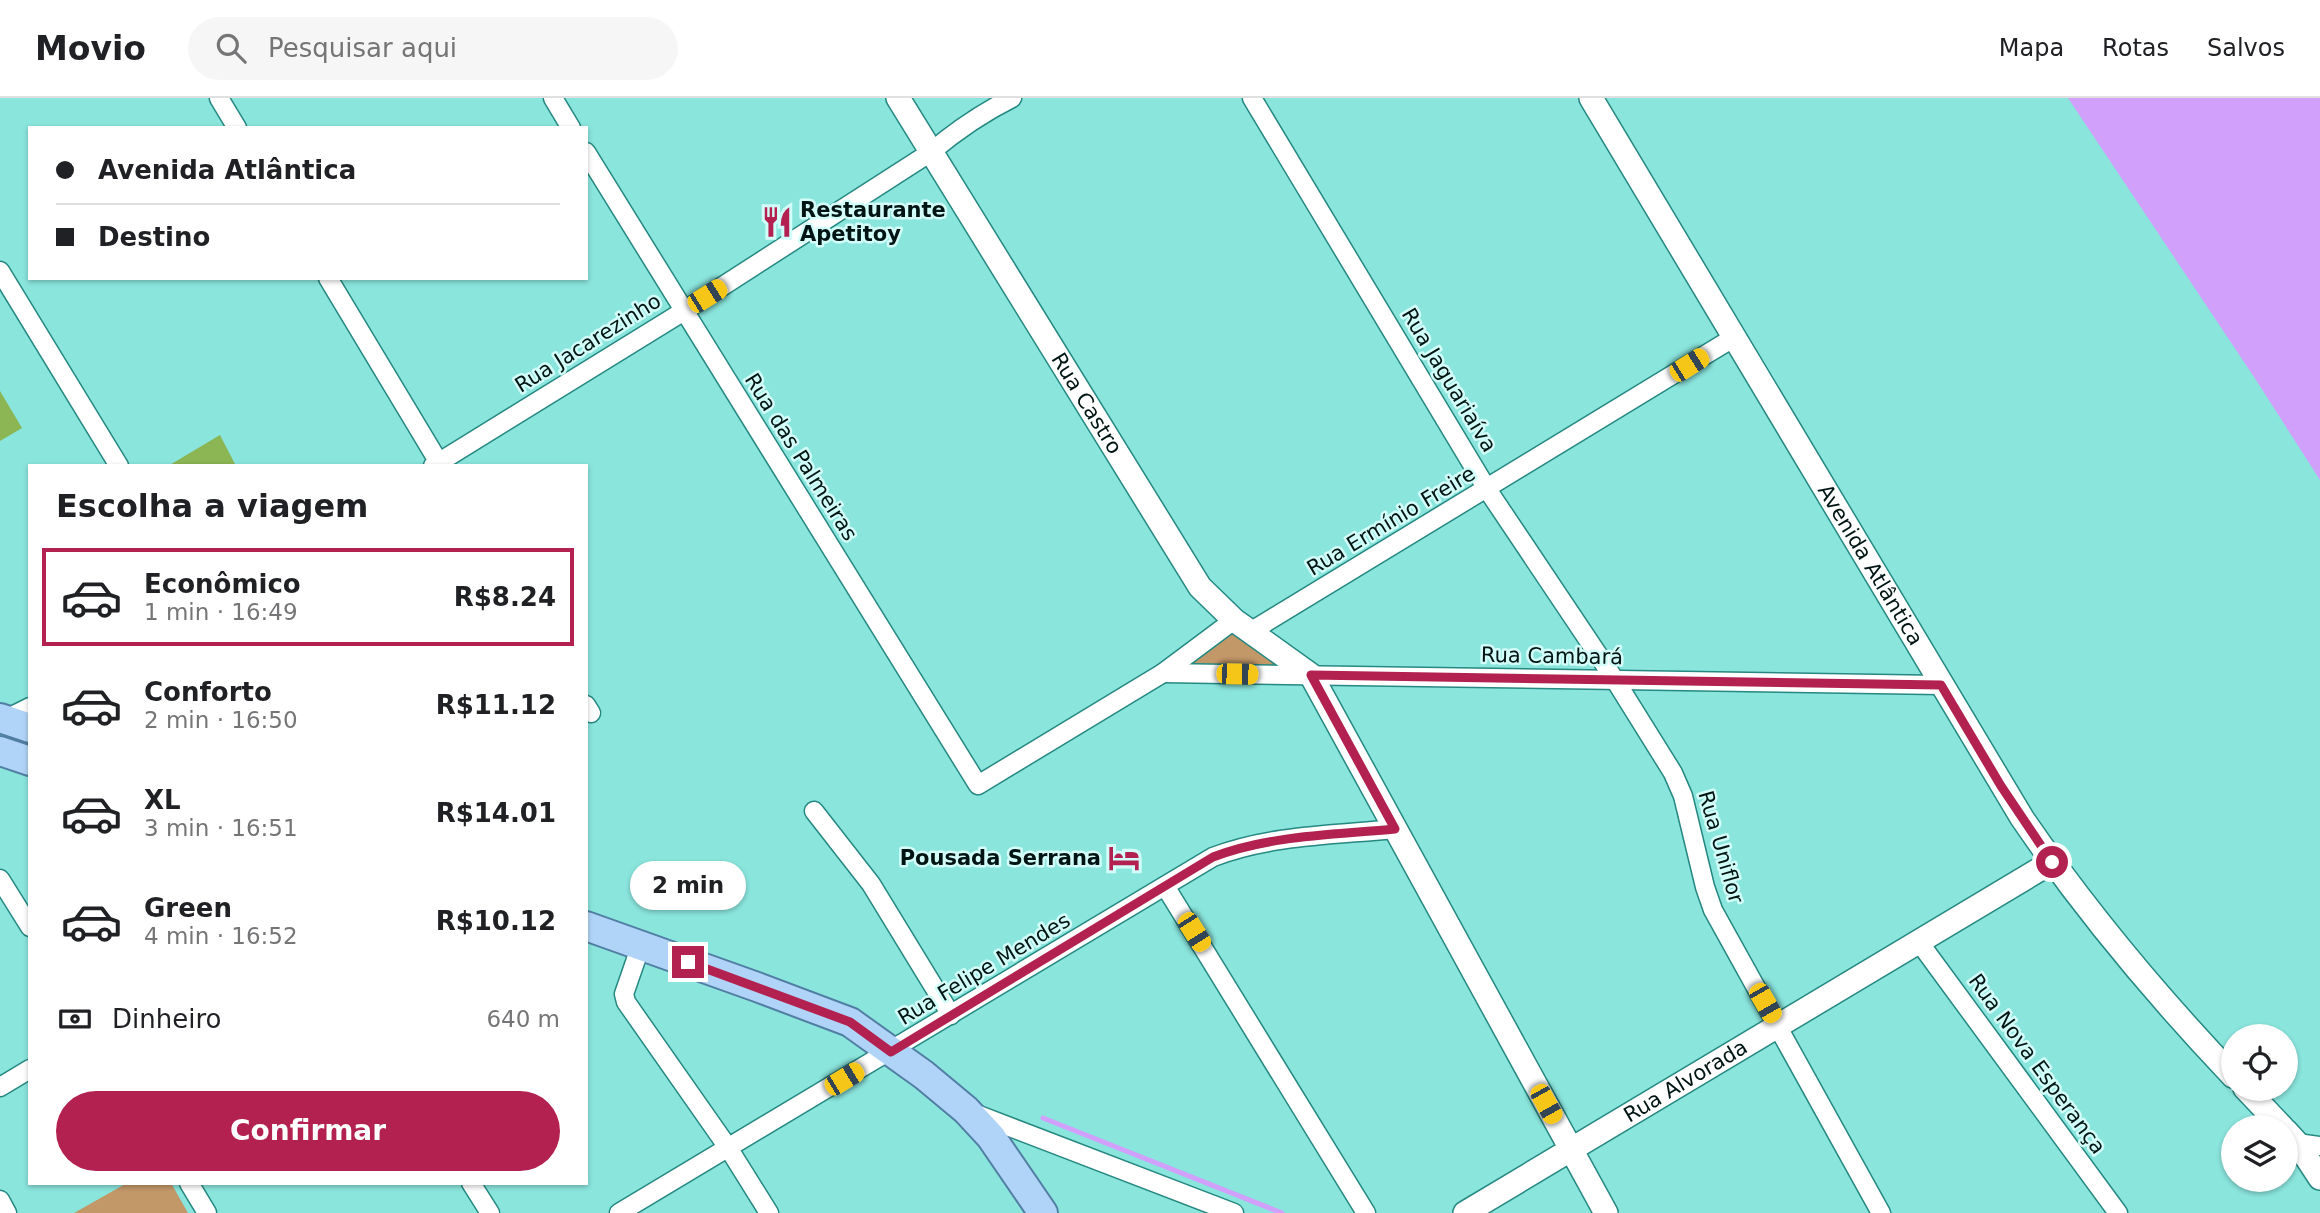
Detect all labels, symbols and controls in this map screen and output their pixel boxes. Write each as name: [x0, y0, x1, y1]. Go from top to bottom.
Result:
search box: [188, 17, 678, 80]
text: Movio: [35, 29, 146, 68]
icon: search: [212, 29, 250, 67]
text: Pesquisar aqui: [268, 33, 457, 63]
text: Mapa: [1999, 34, 2064, 62]
text: Rotas: [2102, 34, 2169, 62]
text: Salvos: [2207, 34, 2285, 62]
text: Avenida Atlântica: [98, 155, 356, 185]
place label: Restaurante Apetitoy: [800, 198, 946, 246]
restaurant icon: Restaurante Apetitoy: [760, 205, 794, 239]
text: Destino: [98, 222, 210, 252]
car: [684, 276, 731, 316]
street label: Rua Jacarezinho: [511, 288, 665, 398]
street label: Rua Jaguariaíva: [1397, 304, 1501, 456]
car: [1666, 345, 1713, 385]
street label: Rua Castro: [1046, 349, 1127, 458]
street label: Rua das Palmeiras: [740, 369, 862, 545]
street label: Rua Ermínio Freire: [1303, 461, 1479, 581]
street label: Avenida Atlântica: [1813, 480, 1928, 650]
text: Escolha a viagem: [56, 487, 368, 525]
icon: car: [60, 566, 123, 629]
text: Econômico: [144, 569, 301, 599]
text: R$8.24: [454, 582, 556, 612]
text: 1 min · 16:49: [144, 599, 298, 625]
street label: Rua Cambará: [1481, 643, 1623, 669]
car: [1216, 663, 1259, 685]
icon: car: [60, 674, 123, 737]
text: Conforto: [144, 677, 272, 707]
text: R$11.12: [436, 690, 556, 720]
text: 2 min · 16:50: [144, 707, 298, 733]
icon: car: [60, 782, 123, 845]
text: XL: [144, 785, 181, 815]
street label: Rua Uniflor: [1694, 788, 1749, 906]
text: R$14.01: [436, 798, 556, 828]
text: 3 min · 16:51: [144, 815, 298, 841]
hotel icon: Pousada Serrana: [1107, 841, 1141, 875]
place label: Pousada Serrana: [900, 846, 1101, 870]
route start: [2036, 846, 2068, 878]
callout: 2 min: [630, 860, 746, 910]
text: 2 min: [652, 872, 724, 898]
icon: car: [60, 890, 123, 953]
text: Green: [144, 893, 232, 923]
text: R$10.12: [436, 906, 556, 936]
street label: Rua Felipe Mendes: [894, 908, 1074, 1030]
car: [1174, 909, 1215, 955]
text: 4 min · 16:52: [144, 923, 298, 949]
route end: [672, 946, 704, 978]
street label: Rua Nova Esperança: [1964, 969, 2110, 1159]
car: [1746, 980, 1785, 1026]
icon: cash: [56, 1000, 94, 1038]
text: Dinheiro: [112, 1004, 221, 1034]
text: 640 m: [486, 1006, 560, 1032]
map controls: [2221, 1024, 2298, 1192]
button: locate: [2221, 1024, 2298, 1101]
street label: Rua Alvorada: [1619, 1035, 1752, 1127]
car: [821, 1059, 868, 1099]
car: [1527, 1081, 1566, 1127]
button: Confirmar: [56, 1091, 560, 1171]
button: layers: [2221, 1115, 2298, 1192]

